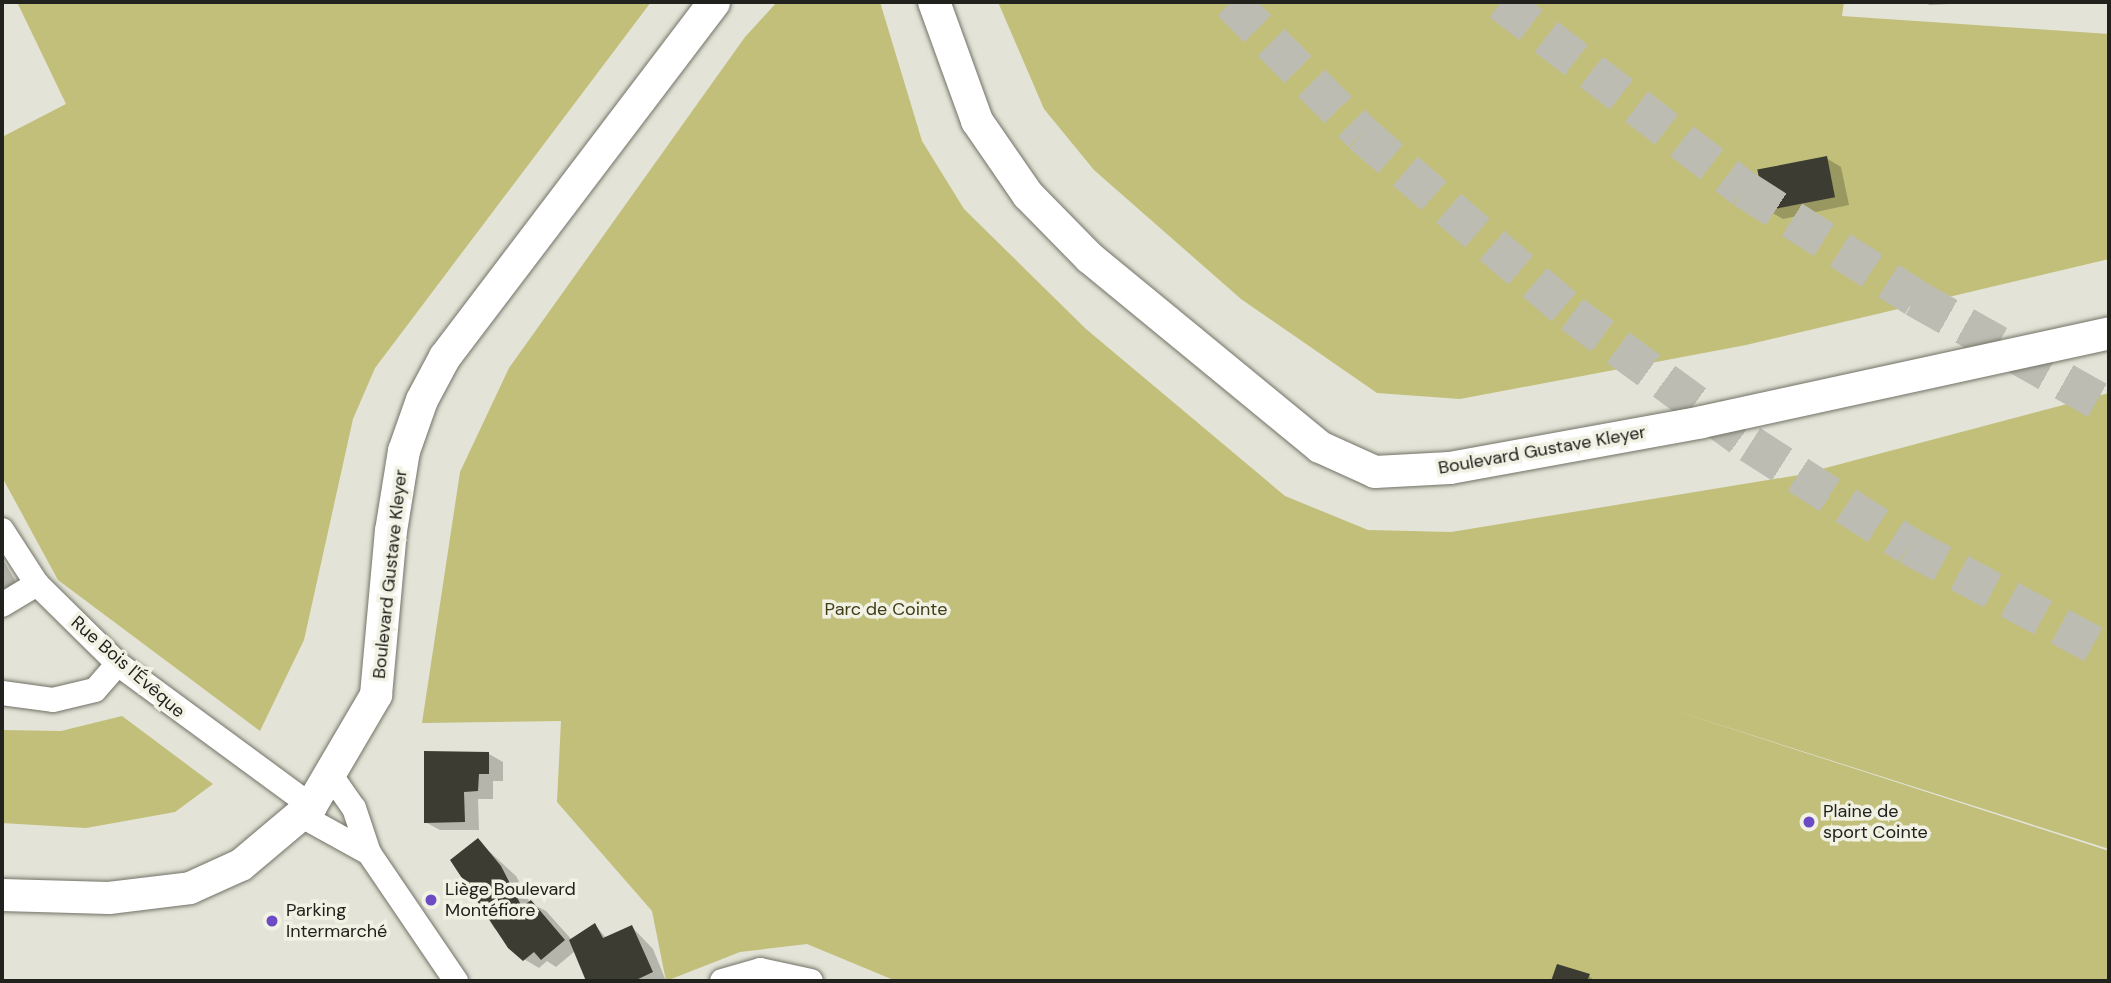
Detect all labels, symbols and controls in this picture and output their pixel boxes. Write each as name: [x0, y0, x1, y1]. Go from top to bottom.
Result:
street label: Boulevard Gustave Kleyer: [1436, 421, 1648, 479]
street label: Boulevard Gustave Kleyer: [368, 468, 412, 680]
park label: Parc de Cointe: [825, 598, 947, 620]
street label: Rue Bois l'Évêque: [67, 612, 189, 722]
place label: Plaine de sport Cointe: [1823, 801, 1928, 844]
marker: Plaine de sport Cointe: [1801, 814, 1817, 830]
place label: Liège Boulevard Montéfiore: [445, 879, 576, 922]
marker: Liège Boulevard Montéfiore: [423, 892, 439, 908]
place label: Parking Intermarché: [286, 900, 387, 942]
marker: Parking Intermarché: [264, 913, 280, 929]

